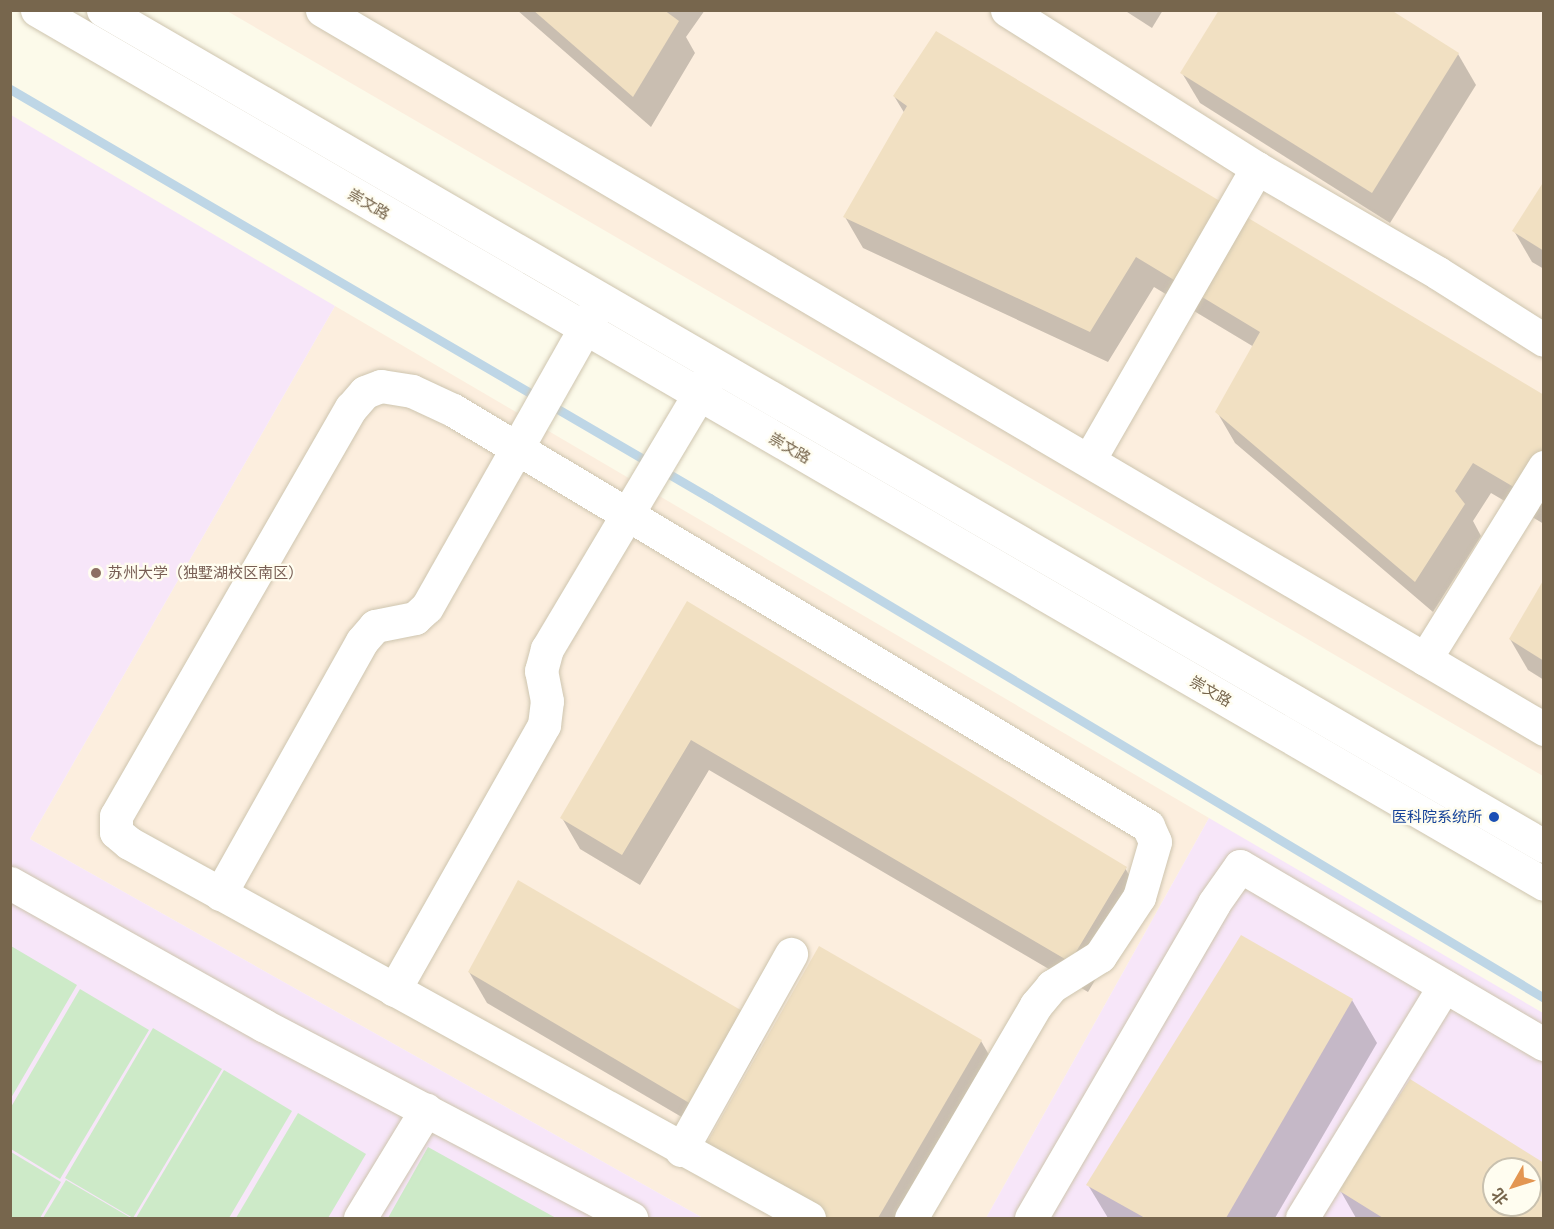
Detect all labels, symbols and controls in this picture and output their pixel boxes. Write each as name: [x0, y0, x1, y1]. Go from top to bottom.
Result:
street label: 崇文路: [345, 185, 393, 223]
street label: 崇文路: [766, 429, 814, 467]
place label: 苏州大学（独墅湖校区南区）: [108, 564, 303, 582]
marker: 苏州大学（独墅湖校区南区）: [89, 566, 103, 580]
street label: 崇文路: [1187, 672, 1235, 710]
place label: 医科院系统所: [1392, 808, 1482, 826]
marker: 医科院系统所: [1487, 810, 1501, 824]
north arrow: [1482, 1157, 1542, 1217]
text: 北: [1488, 1185, 1512, 1209]

